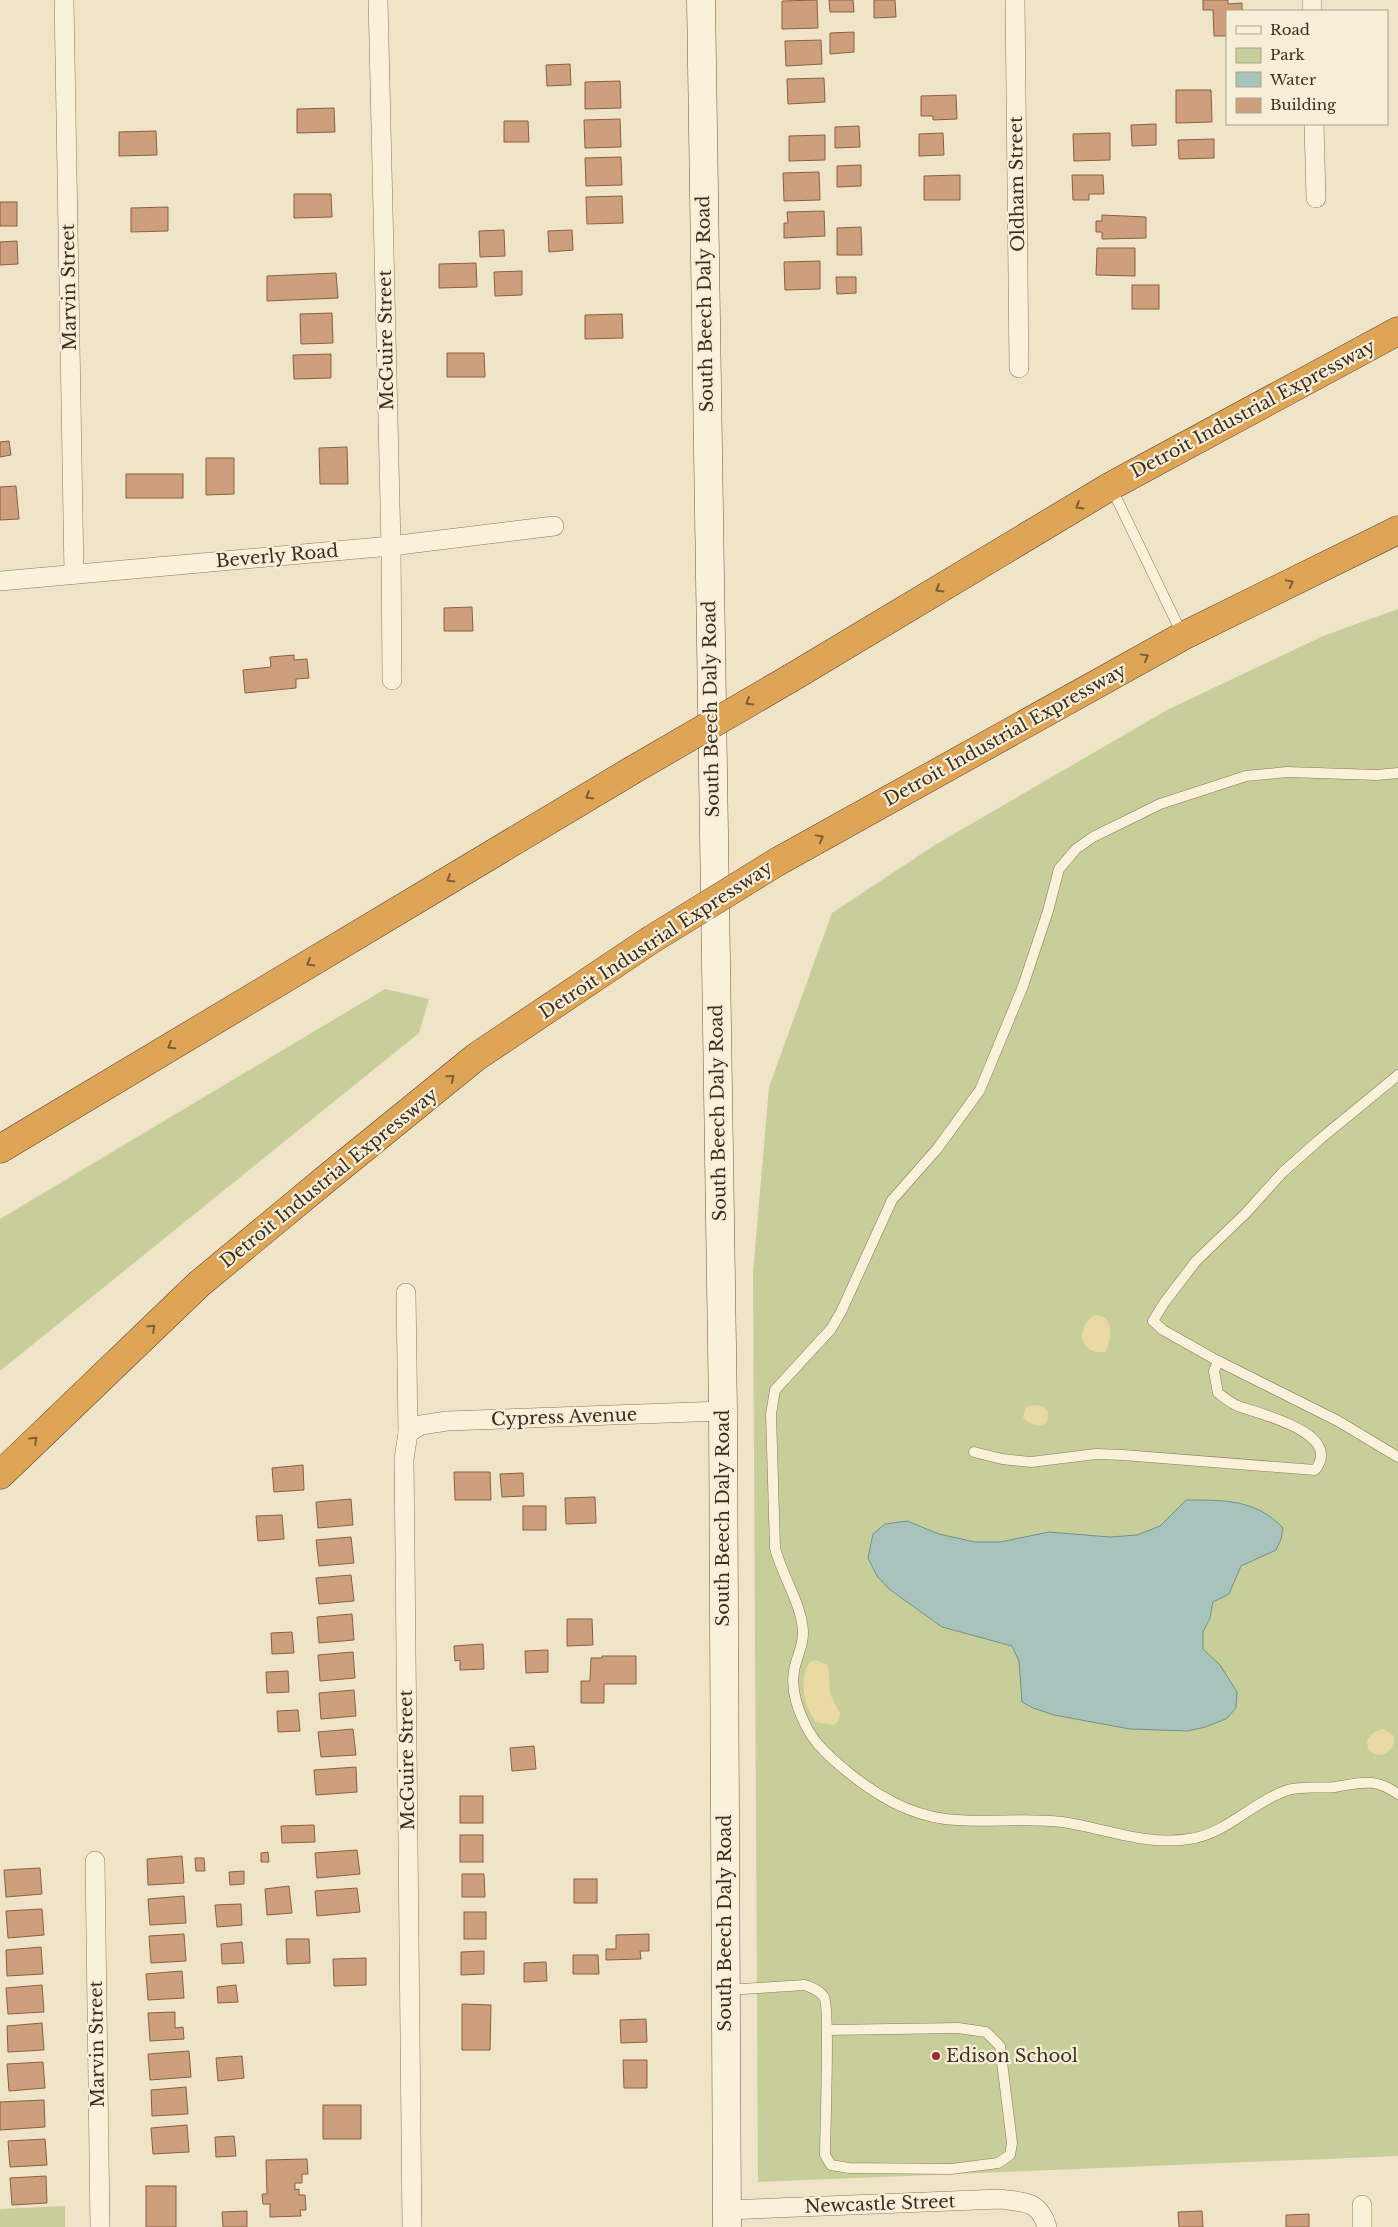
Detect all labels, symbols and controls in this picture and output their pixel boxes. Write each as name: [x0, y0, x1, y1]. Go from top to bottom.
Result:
legend: [1226, 10, 1388, 125]
text: Road: [1270, 20, 1310, 39]
text: Park: [1270, 45, 1306, 64]
text: Water: [1269, 70, 1317, 89]
text: Building: [1270, 95, 1337, 114]
street label: Oldham Street: [1005, 116, 1029, 252]
street label: South Beech Daly Road: [692, 195, 718, 413]
street label: Marvin Street: [57, 223, 81, 351]
street label: McGuire Street: [374, 269, 398, 411]
street label: Detroit Industrial Expressway: [1127, 335, 1379, 483]
one-way arrow: [1075, 499, 1084, 509]
street label: Beverly Road: [215, 540, 339, 572]
one-way arrow: [1285, 579, 1294, 589]
one-way arrow: [936, 583, 945, 593]
street label: South Beech Daly Road: [698, 600, 724, 818]
one-way arrow: [1140, 653, 1149, 663]
street label: Detroit Industrial Expressway: [880, 659, 1130, 811]
one-way arrow: [746, 696, 755, 706]
one-way arrow: [586, 789, 595, 799]
one-way arrow: [814, 835, 823, 845]
street label: Detroit Industrial Expressway: [535, 856, 777, 1024]
one-way arrow: [446, 873, 455, 883]
one-way arrow: [307, 956, 316, 966]
street label: South Beech Daly Road: [705, 1004, 731, 1222]
one-way arrow: [167, 1040, 176, 1050]
one-way arrow: [445, 1074, 454, 1083]
street label: Detroit Industrial Expressway: [216, 1083, 443, 1273]
one-way arrow: [146, 1325, 155, 1334]
street label: Cypress Avenue: [491, 1403, 637, 1431]
street label: South Beech Daly Road: [712, 1410, 734, 1626]
one-way arrow: [29, 1437, 38, 1446]
street label: McGuire Street: [395, 1689, 419, 1831]
street label: South Beech Daly Road: [714, 1815, 736, 2031]
street label: Marvin Street: [85, 1980, 109, 2108]
place label: Edison School: [946, 2045, 1078, 2067]
marker: Edison School: [930, 2050, 942, 2062]
street label: Newcastle Street: [804, 2190, 956, 2218]

